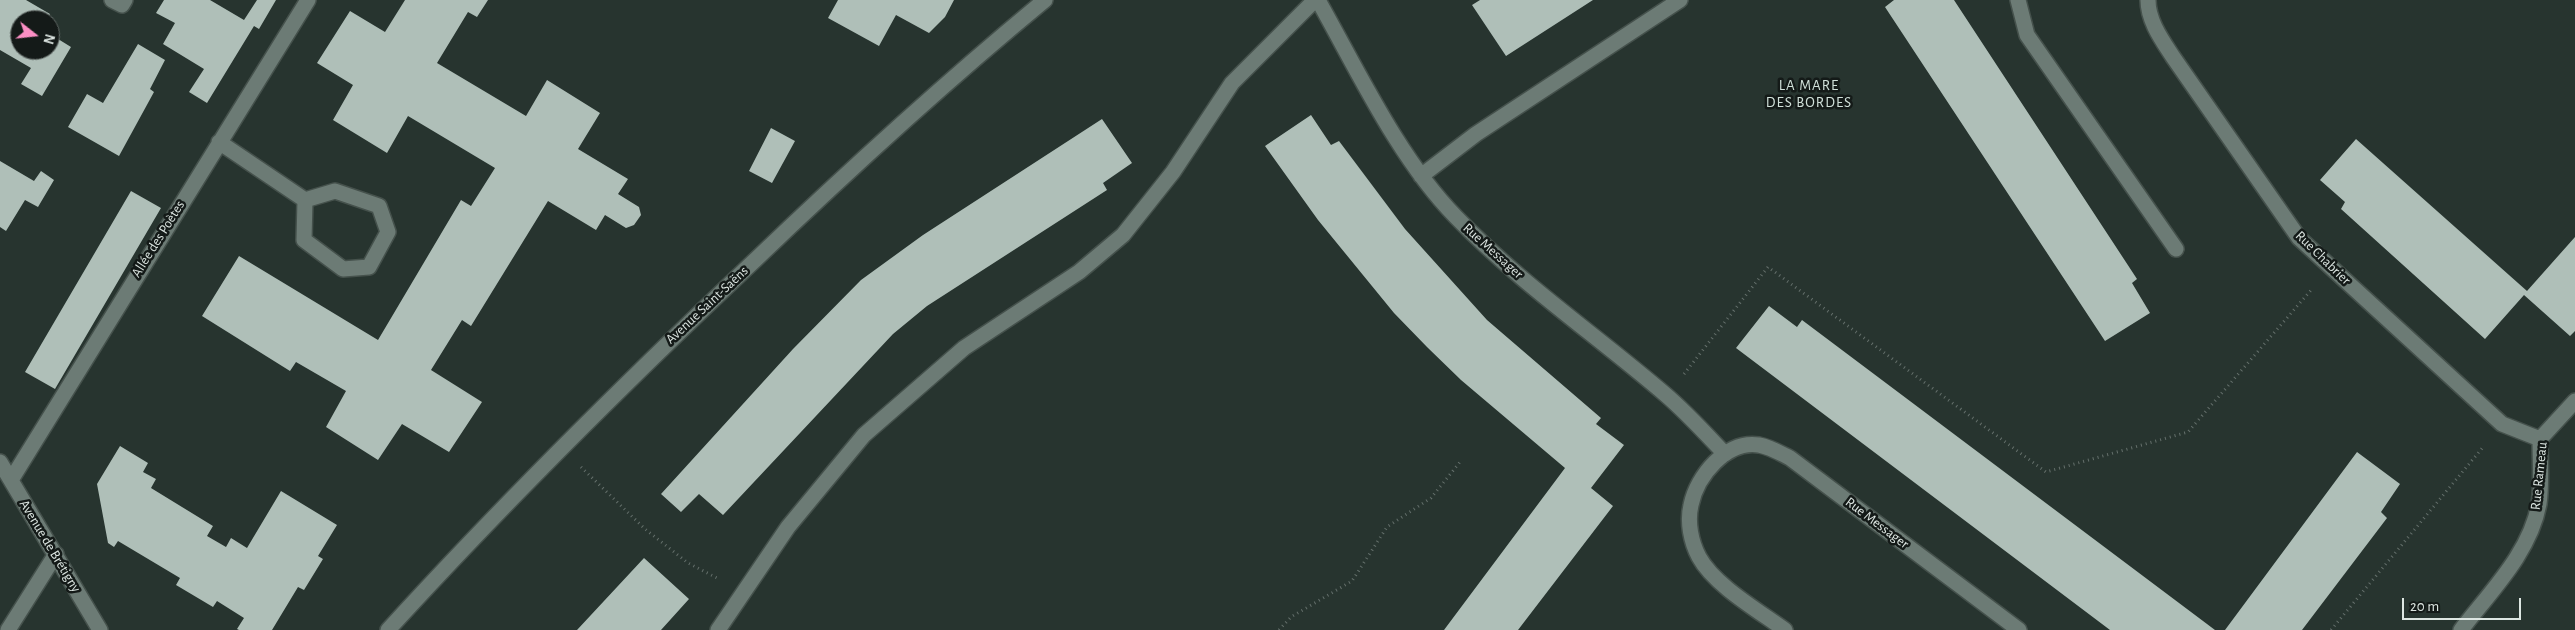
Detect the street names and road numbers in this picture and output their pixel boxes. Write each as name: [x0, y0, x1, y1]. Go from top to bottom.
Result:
street label: Allée des Poètes: [128, 198, 188, 280]
street label: Rue Messager: [1459, 220, 1527, 282]
street label: Rue Chabrier: [2292, 228, 2354, 288]
street label: Avenue Saint-Saëns: [662, 262, 752, 348]
street label: Rue Rameau: [2527, 441, 2551, 511]
street label: Rue Messager: [1842, 494, 1912, 552]
street label: Avenue de Brétigny: [16, 497, 84, 595]

